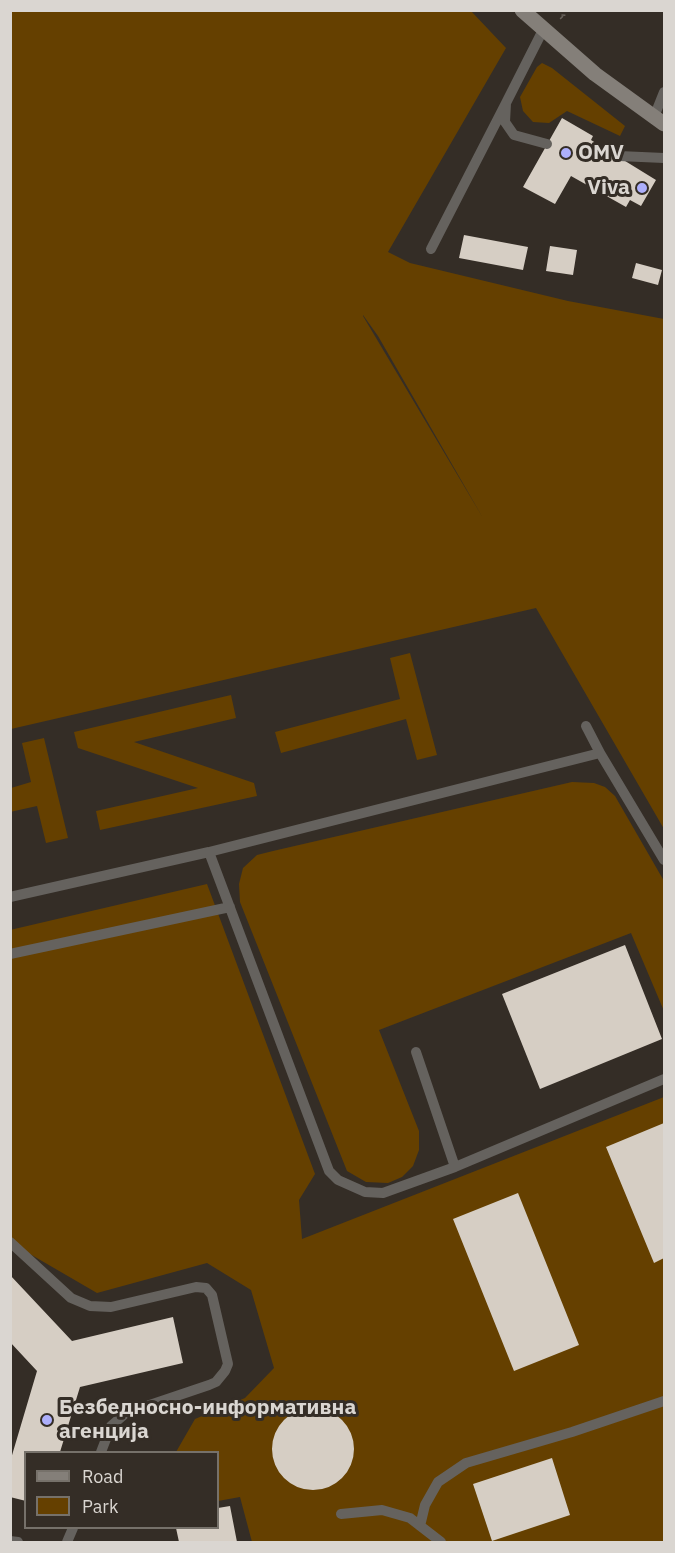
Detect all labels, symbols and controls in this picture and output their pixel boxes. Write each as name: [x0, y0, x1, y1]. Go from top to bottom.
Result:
place label: OMV: [578, 140, 624, 166]
marker: OMV: [559, 146, 573, 160]
place label: Viva: [587, 175, 630, 201]
marker: Viva: [635, 181, 649, 195]
place label: Безбедносно-информативна агенција: [59, 1395, 356, 1445]
marker: Безбедносно-информативна агенција: [40, 1413, 54, 1427]
legend: [24, 1451, 219, 1529]
text: Road: [82, 1465, 123, 1488]
text: Park: [82, 1495, 118, 1518]

